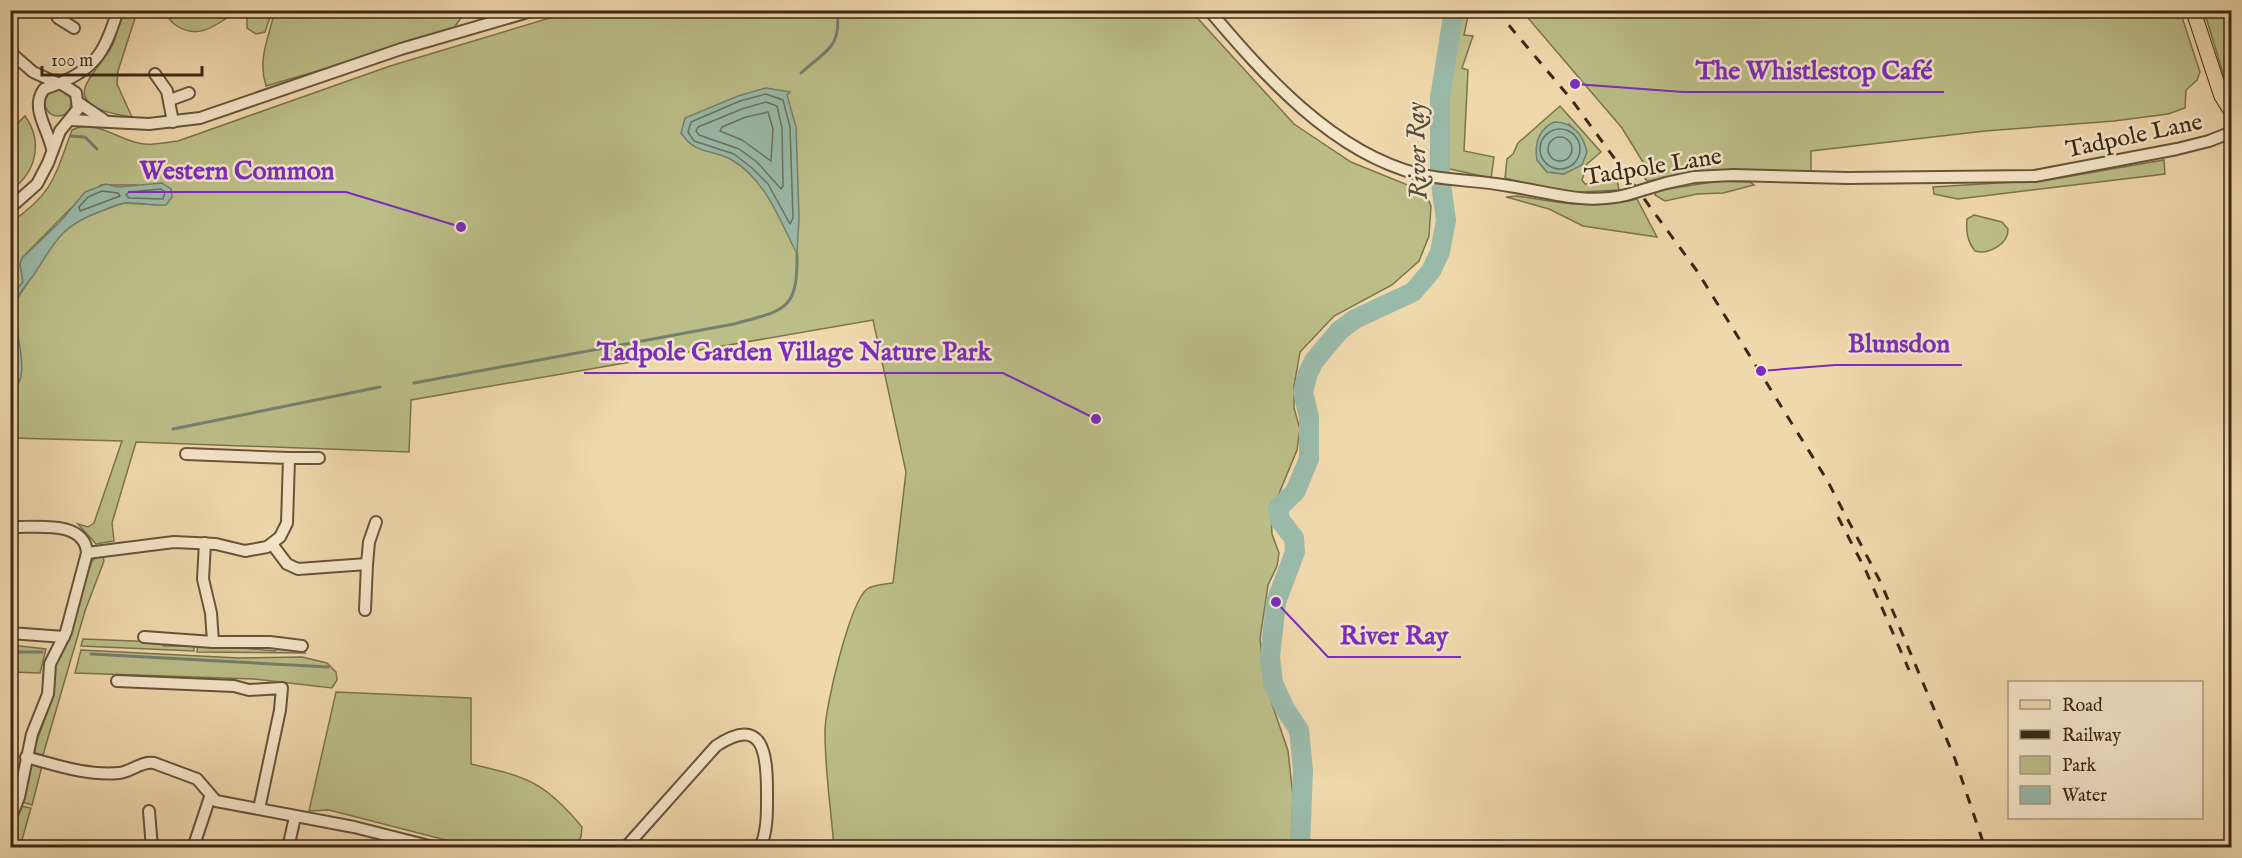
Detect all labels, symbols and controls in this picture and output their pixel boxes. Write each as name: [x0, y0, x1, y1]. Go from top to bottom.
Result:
scale bar: [42, 39, 202, 77]
callout: The Whistlestop Café: [1683, 48, 1944, 92]
text: 100 m: [51, 50, 93, 73]
text: The Whistlestop Café: [1695, 55, 1933, 88]
water label: River Ray: [1399, 101, 1436, 200]
street label: Tadpole Lane: [2063, 107, 2205, 166]
street label: Tadpole Lane: [1582, 141, 1724, 194]
callout: Western Common: [128, 148, 346, 192]
text: Western Common: [139, 155, 335, 188]
callout: Blunsdon: [1835, 321, 1962, 365]
text: Blunsdon: [1848, 328, 1950, 361]
callout: Tadpole Garden Village Nature Park: [584, 329, 1003, 373]
text: Tadpole Garden Village Nature Park: [596, 336, 992, 369]
callout: River Ray: [1328, 613, 1461, 657]
text: River Ray: [1340, 620, 1449, 653]
legend: [2008, 681, 2203, 819]
text: Road: [2062, 695, 2103, 718]
text: Railway: [2062, 725, 2121, 748]
text: Park: [2062, 755, 2097, 778]
text: Water: [2062, 785, 2107, 808]

